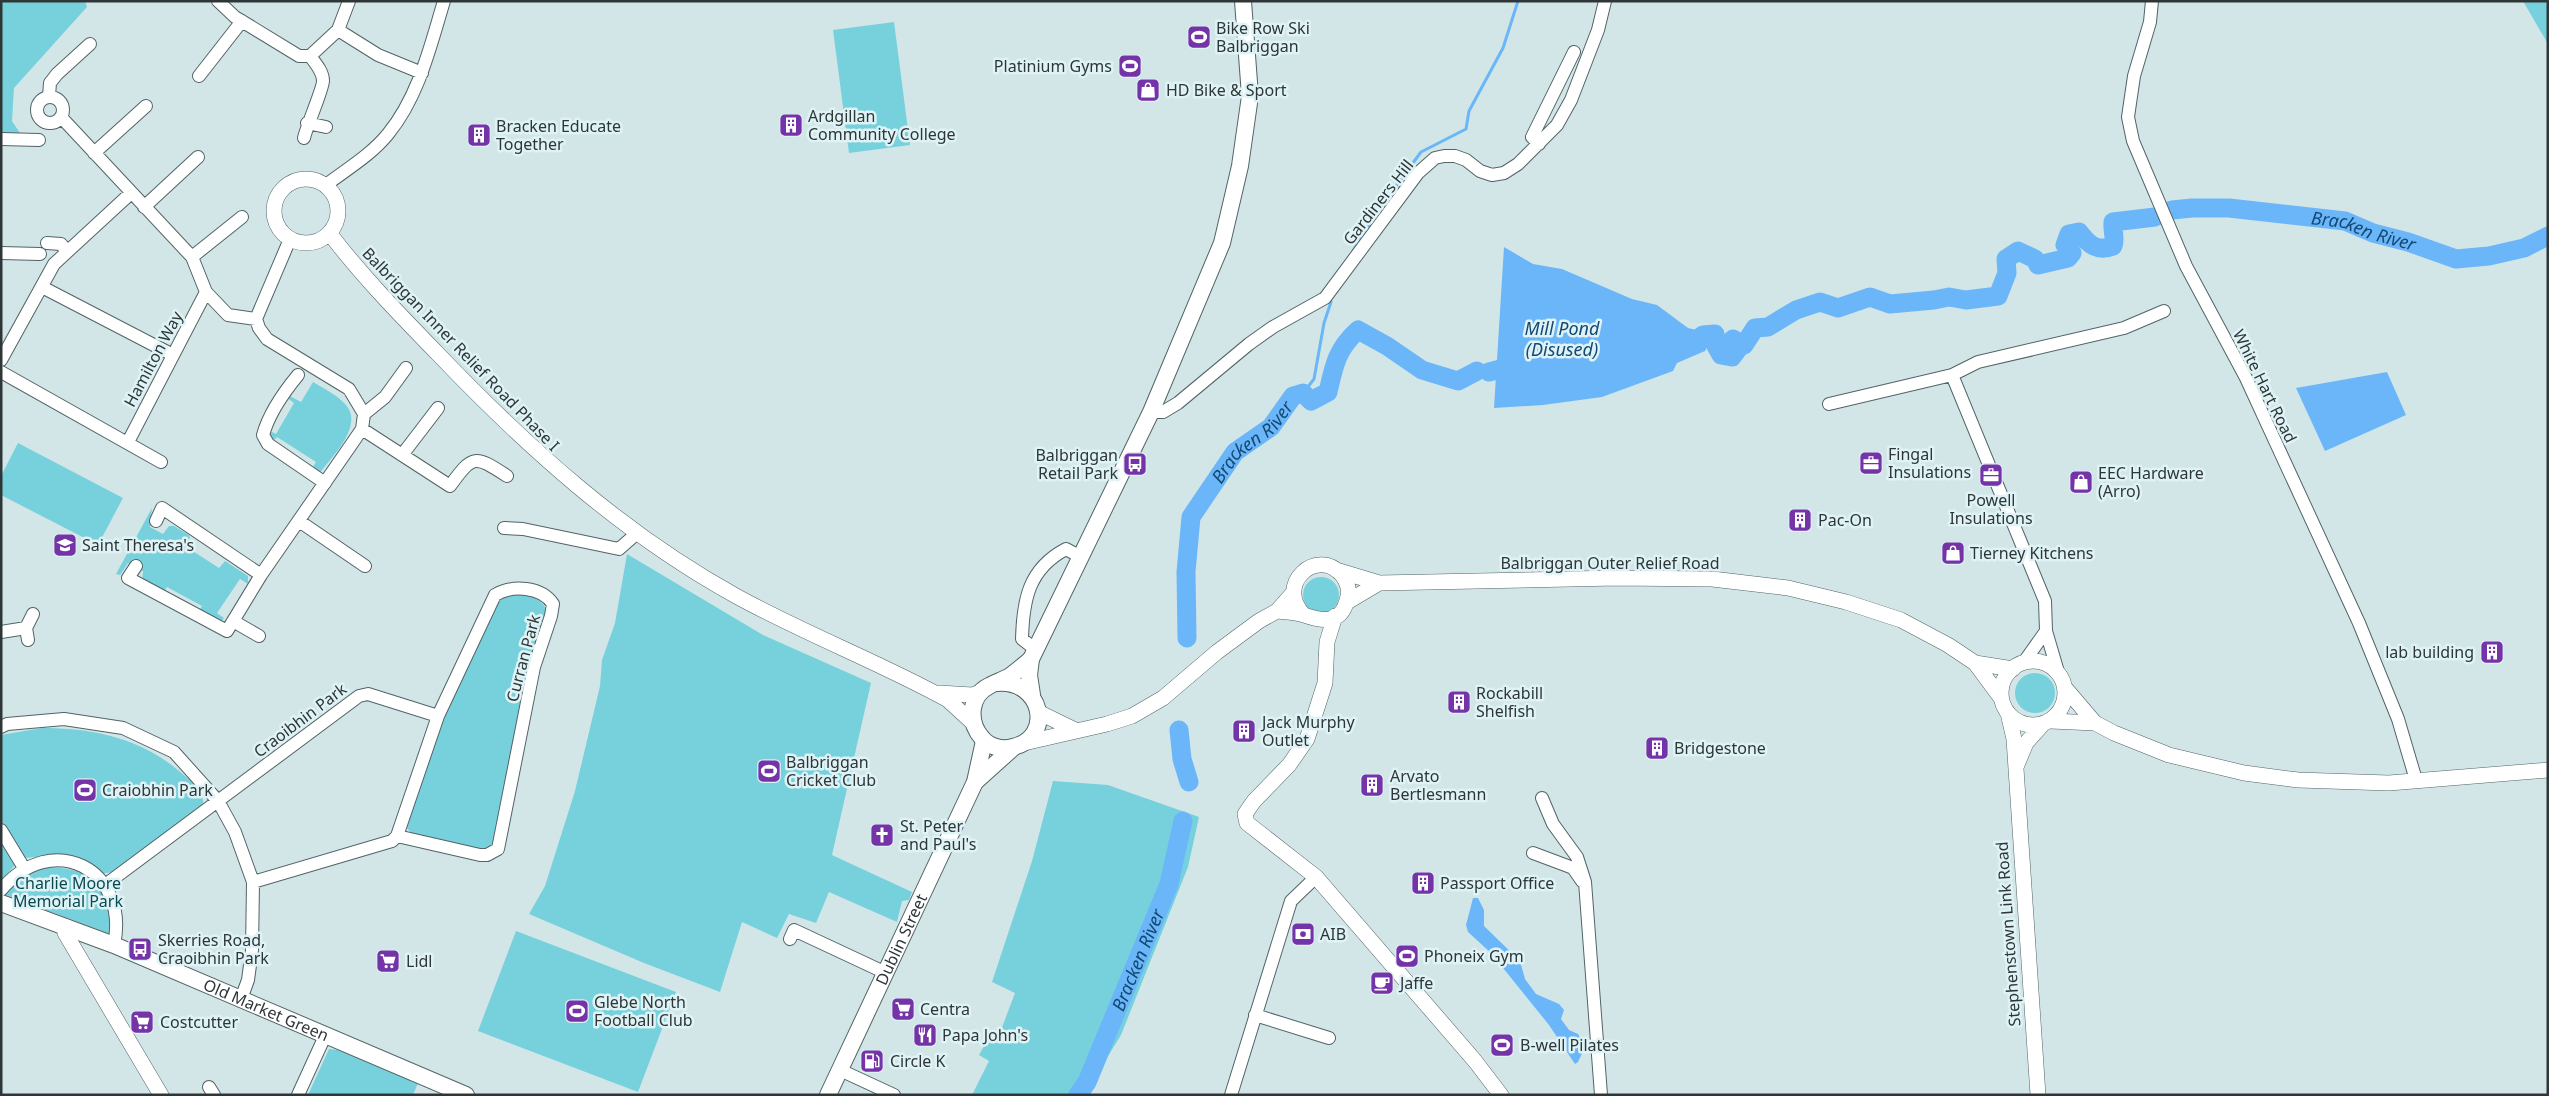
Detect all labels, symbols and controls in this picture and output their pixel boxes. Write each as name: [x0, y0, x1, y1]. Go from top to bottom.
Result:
place label: Bike Row Ski Balbriggan: [1216, 17, 1310, 57]
sports icon: Bike Row Ski Balbriggan: [1186, 24, 1212, 50]
sports icon: Platinium Gyms: [1117, 53, 1143, 79]
place label: Platinium Gyms: [994, 55, 1112, 77]
shop icon: HD Bike & Sport: [1135, 77, 1161, 103]
place label: HD Bike & Sport: [1166, 79, 1287, 101]
place label: Ardgillan Community College: [808, 105, 956, 145]
building icon: Ardgillan Community College: [778, 112, 804, 138]
place label: Bracken Educate Together: [496, 115, 621, 155]
building icon: Bracken Educate Together: [466, 122, 492, 148]
street label: Gardiners Hill: [1338, 155, 1418, 249]
water label: Bracken River: [2310, 205, 2420, 256]
street label: Balbriggan Inner Relief Road Phase I: [358, 242, 564, 456]
street label: Hamilton Way: [119, 307, 188, 411]
water label: Mill Pond (Disused): [1525, 316, 1600, 361]
street label: White Hart Road: [2228, 326, 2302, 446]
water label: Bracken River: [1206, 395, 1298, 488]
place label: Fingal Insulations: [1888, 443, 1971, 483]
place label: Balbriggan Retail Park: [1035, 444, 1118, 484]
office icon: Fingal Insulations: [1858, 450, 1884, 476]
bus stop icon: Balbriggan Retail Park: [1122, 451, 1148, 477]
office icon: Powell Insulations: [1978, 462, 2004, 488]
place label: EEC Hardware (Arro): [2098, 462, 2204, 502]
shop icon: EEC Hardware (Arro): [2068, 469, 2094, 495]
place label: Powell Insulations: [1949, 489, 2033, 529]
building icon: Pac-On: [1787, 507, 1813, 533]
place label: Pac-On: [1818, 509, 1872, 531]
school or university icon: Saint Theresa's: [52, 532, 78, 558]
place label: Saint Theresa's: [82, 534, 194, 556]
shop icon: Tierney Kitchens: [1940, 540, 1966, 566]
place label: Tierney Kitchens: [1970, 542, 2094, 564]
street label: Balbriggan Outer Relief Road: [1500, 552, 1720, 574]
street label: Curran Park: [501, 611, 545, 704]
building icon: lab building: [2479, 639, 2505, 665]
place label: lab building: [2385, 641, 2474, 663]
street label: Craoibhin Park: [249, 678, 351, 762]
place label: Rockabill Shelfish: [1476, 682, 1543, 722]
building icon: Rockabill Shelfish: [1446, 689, 1472, 715]
place label: Jack Murphy Outlet: [1260, 711, 1355, 751]
building icon: Jack Murphy Outlet: [1231, 718, 1257, 744]
building icon: Bridgestone: [1644, 735, 1670, 761]
place label: Bridgestone: [1674, 737, 1766, 759]
place label: Balbriggan Cricket Club: [786, 751, 876, 791]
sports icon: Balbriggan Cricket Club: [756, 758, 782, 784]
place label: Arvato Bertlesmann: [1390, 765, 1486, 805]
building icon: Arvato Bertlesmann: [1359, 772, 1385, 798]
sports icon: Craiobhin Park: [72, 777, 98, 803]
place label: Craiobhin Park: [102, 779, 213, 801]
place label: St. Peter and Paul's: [900, 815, 976, 855]
church icon: St. Peter and Paul's: [869, 822, 895, 848]
street label: Stephenstown Link Road: [1991, 841, 2025, 1027]
building icon: Passport Office: [1410, 870, 1436, 896]
park label: Charlie Moore Memorial Park: [13, 872, 123, 912]
place label: Passport Office: [1440, 872, 1554, 894]
street label: Dublin Street: [870, 890, 932, 989]
water label: Bracken River: [1106, 905, 1170, 1014]
bank icon: AIB: [1290, 921, 1316, 947]
place label: AIB: [1320, 923, 1346, 945]
place label: Skerries Road, Craoibhin Park: [158, 929, 269, 969]
bus stop icon: Skerries Road, Craoibhin Park: [127, 936, 153, 962]
sports icon: Phoneix Gym: [1394, 943, 1420, 969]
place label: Phoneix Gym: [1424, 945, 1524, 967]
supermarket icon: Lidl: [375, 948, 401, 974]
place label: Lidl: [406, 950, 432, 972]
cafe icon: Jaffe: [1369, 970, 1395, 996]
place label: Jaffe: [1398, 972, 1433, 994]
street label: Old Market Green: [200, 973, 332, 1046]
place label: Glebe North Football Club: [594, 991, 693, 1031]
supermarket icon: Centra: [890, 996, 916, 1022]
sports icon: Glebe North Football Club: [564, 998, 590, 1024]
place label: Centra: [920, 998, 970, 1020]
supermarket icon: Costcutter: [129, 1009, 155, 1035]
place label: Costcutter: [160, 1011, 238, 1033]
restaurant icon: Papa John's: [912, 1022, 938, 1048]
place label: Papa John's: [942, 1024, 1028, 1046]
sports icon: B-well Pilates: [1489, 1032, 1515, 1058]
place label: B-well Pilates: [1520, 1034, 1619, 1056]
fuel station icon: Circle K: [859, 1048, 885, 1074]
place label: Circle K: [890, 1050, 946, 1072]

